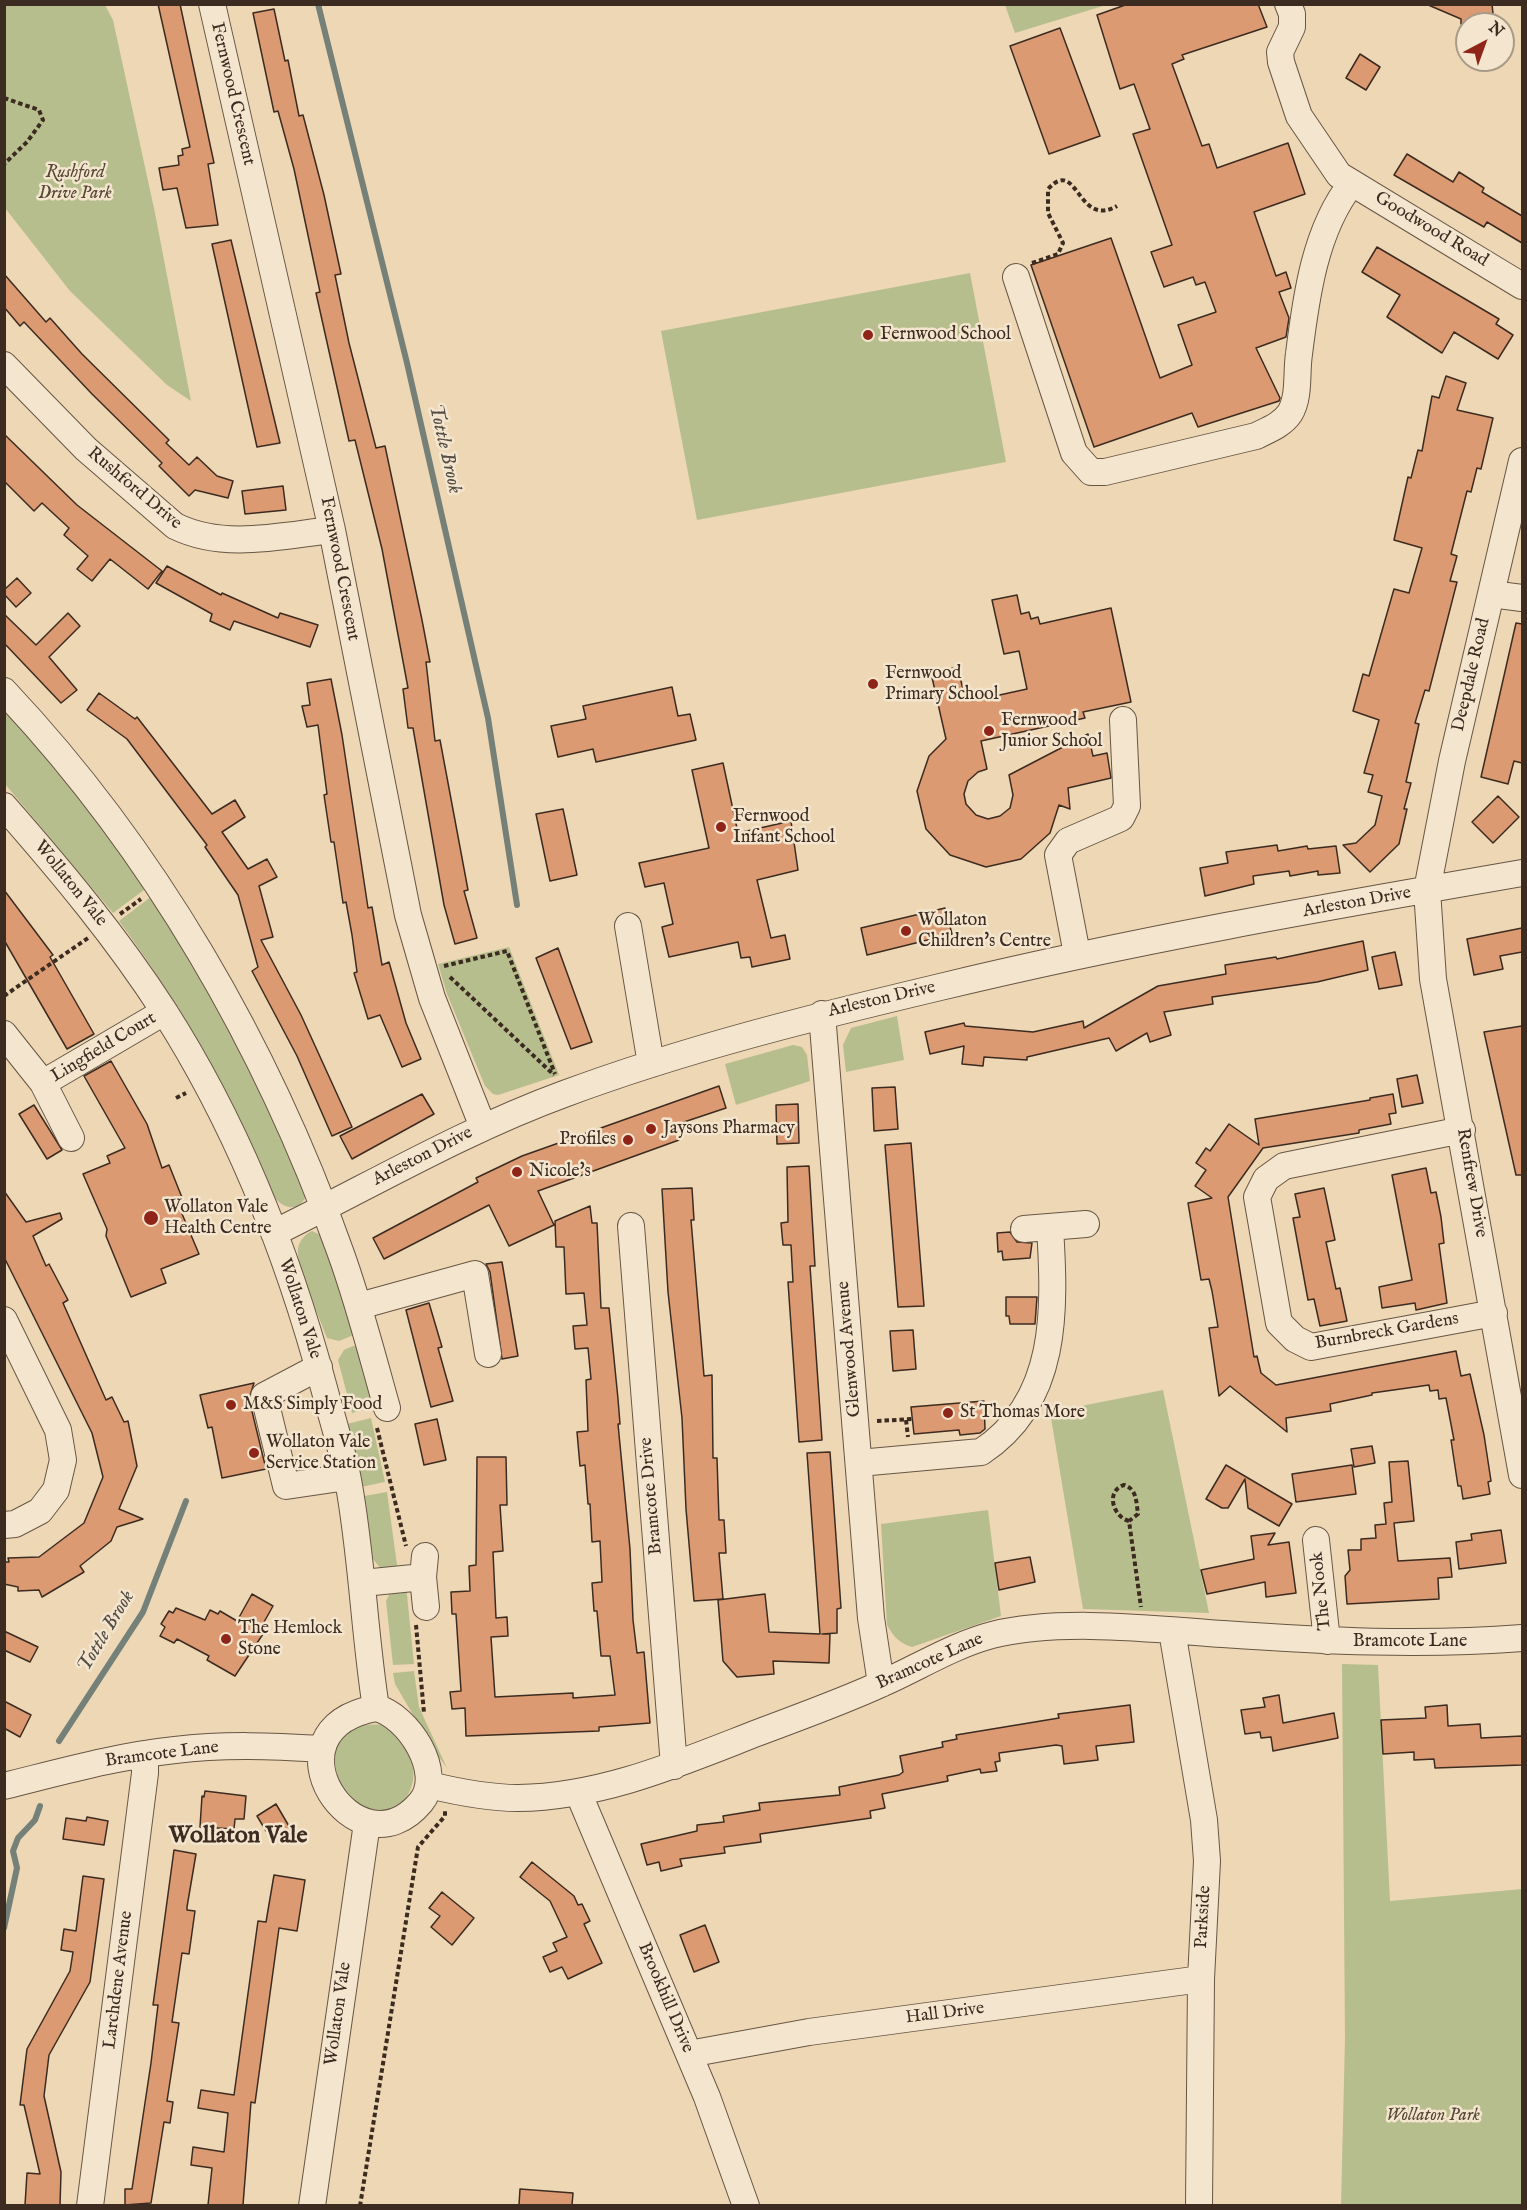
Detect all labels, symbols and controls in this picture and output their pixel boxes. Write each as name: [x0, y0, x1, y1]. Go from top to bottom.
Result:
north arrow: [1455, 12, 1515, 72]
text: N: [1484, 18, 1507, 42]
street label: Fernwood Crescent: [205, 21, 259, 167]
park label: Rushford Drive Park: [38, 162, 112, 204]
street label: Goodwood Road: [1370, 188, 1492, 272]
place label: Fernwood School: [880, 324, 1011, 346]
marker: Fernwood School: [861, 328, 875, 342]
water label: Tottle Brook: [422, 402, 466, 496]
street label: Rushford Drive: [82, 443, 186, 535]
street label: Fernwood Crescent: [314, 495, 364, 643]
street label: Deepdale Road: [1448, 616, 1496, 734]
place label: Fernwood Primary School: [885, 663, 999, 706]
marker: Fernwood Primary School: [866, 677, 880, 691]
place label: Fernwood Junior School: [1001, 710, 1102, 752]
marker: Fernwood Junior School: [982, 724, 996, 738]
place label: Fernwood Infant School: [733, 806, 835, 848]
marker: Fernwood Infant School: [714, 820, 728, 834]
street label: Wollaton Vale: [29, 837, 111, 931]
street label: Arleston Drive: [1301, 883, 1413, 923]
place label: Wollaton Children's Centre: [918, 910, 1051, 952]
marker: Wollaton Children's Centre: [899, 924, 913, 938]
street label: Arleston Drive: [826, 977, 938, 1023]
street label: Lingfield Court: [48, 1008, 160, 1088]
place label: Jaysons Pharmacy: [663, 1118, 795, 1140]
marker: Jaysons Pharmacy: [644, 1122, 658, 1136]
street label: Arleston Drive: [369, 1123, 477, 1191]
street label: Renfrew Drive: [1451, 1127, 1491, 1239]
place label: Profiles: [559, 1129, 616, 1151]
marker: Profiles: [621, 1133, 635, 1147]
place label: Nicole's: [529, 1161, 591, 1183]
marker: Nicole's: [510, 1165, 524, 1179]
place label: Wollaton Vale Health Centre: [164, 1197, 272, 1240]
marker: Wollaton Vale Health Centre: [142, 1209, 160, 1227]
street label: Wollaton Vale: [273, 1256, 325, 1362]
street label: Glenwood Avenue: [833, 1280, 867, 1418]
street label: Burnbreck Gardens: [1313, 1309, 1461, 1355]
place label: M&S Simply Food: [243, 1394, 382, 1416]
marker: M&S Simply Food: [224, 1398, 238, 1412]
place label: St Thomas More: [960, 1402, 1085, 1424]
marker: St Thomas More: [941, 1406, 955, 1420]
place label: Wollaton Vale Service Station: [266, 1432, 376, 1474]
street label: Bramcote Drive: [636, 1436, 668, 1556]
marker: Wollaton Vale Service Station: [247, 1446, 261, 1460]
street label: The Nook: [1307, 1551, 1337, 1631]
water label: Tottle Brook: [73, 1587, 141, 1677]
place label: The Hemlock Stone: [238, 1618, 342, 1660]
street label: Bramcote Lane: [873, 1629, 987, 1695]
street label: Bramcote Lane: [1353, 1631, 1467, 1653]
marker: The Hemlock Stone: [219, 1632, 233, 1646]
street label: Bramcote Lane: [104, 1737, 220, 1773]
district label: Wollaton Vale: [168, 1823, 308, 1851]
street label: Parkside: [1192, 1885, 1216, 1949]
street label: Larchdene Avenue: [100, 1910, 138, 2050]
street label: Brookhill Drive: [632, 1940, 698, 2056]
street label: Wollaton Vale: [321, 1961, 357, 2067]
street label: Hall Drive: [905, 1998, 985, 2030]
park label: Wollaton Park: [1386, 2105, 1480, 2127]

